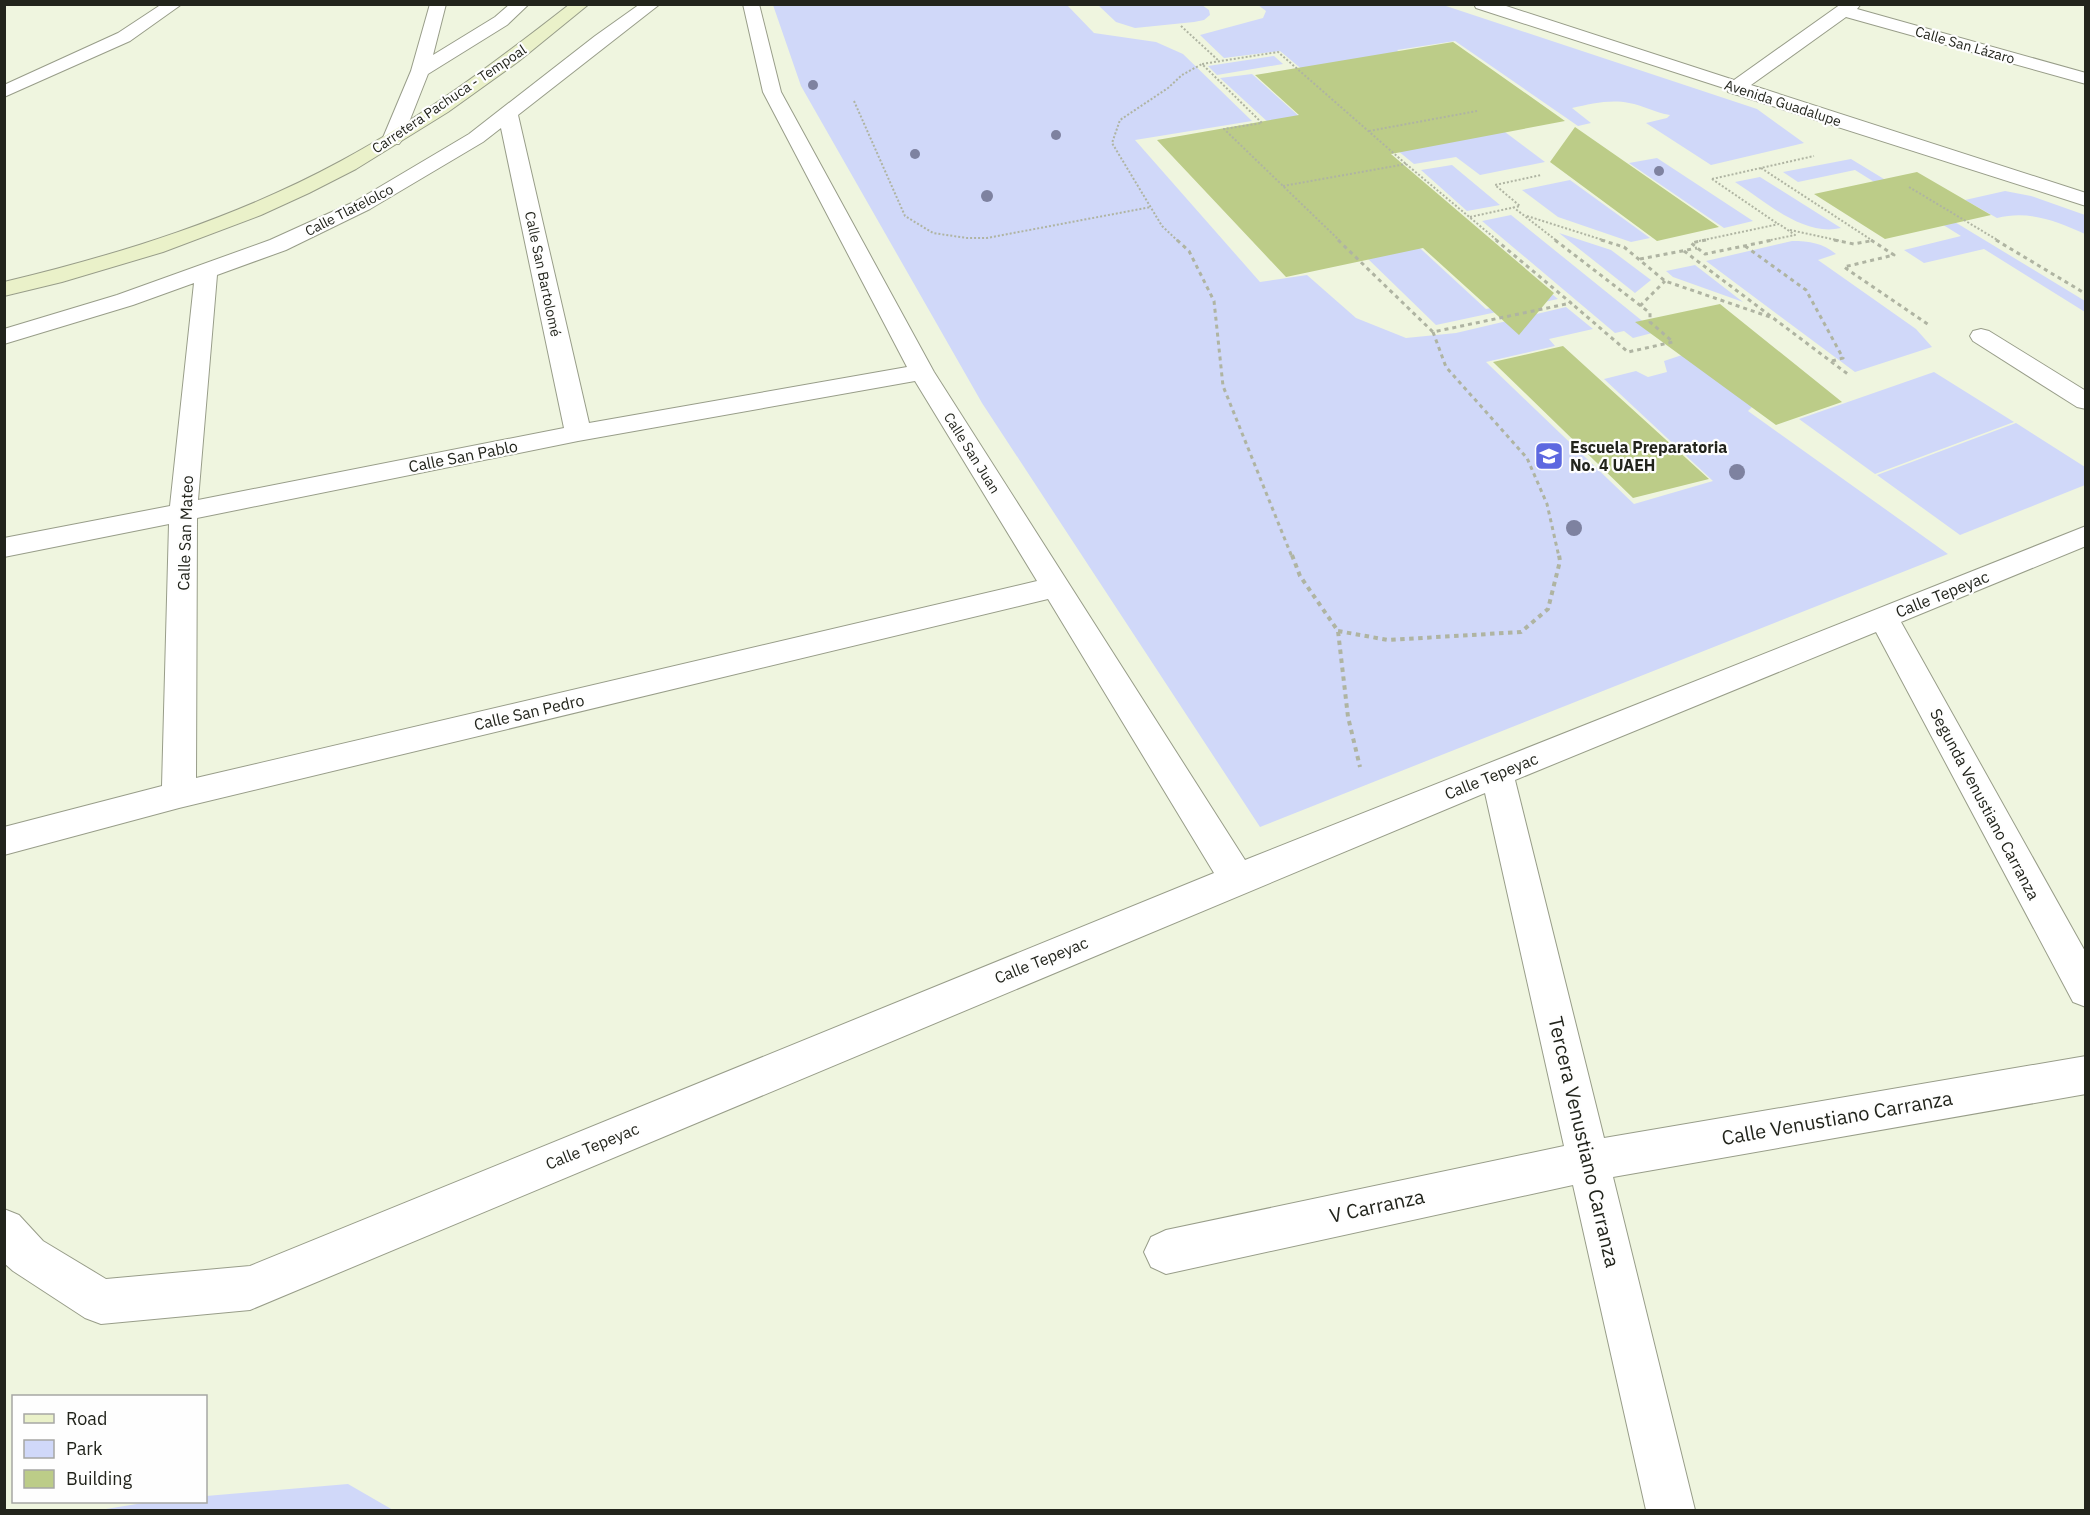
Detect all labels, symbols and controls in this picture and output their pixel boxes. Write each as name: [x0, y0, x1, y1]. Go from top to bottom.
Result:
street label: Calle San Lázaro: [1913, 22, 2017, 68]
street label: Carretera Pachuca - Tempoal: [368, 40, 530, 157]
street label: Avenida Guadalupe: [1722, 76, 1844, 130]
street label: Calle Tlatelolco: [302, 180, 396, 240]
street label: Calle San Bartolomé: [521, 210, 565, 339]
street label: Calle San Juan: [940, 409, 1004, 497]
street label: Calle San Pablo: [407, 436, 519, 476]
place label: Escuela Preparatoria No. 4 UAEH: [1570, 437, 1727, 475]
school or university icon: Escuela Preparatoria No. 4 UAEH: [1533, 440, 1565, 472]
street label: Calle San Mateo: [173, 475, 197, 591]
street label: Calle Tepeyac: [1892, 566, 1992, 622]
street label: Calle San Pedro: [472, 690, 586, 734]
street label: Segunda Venustiano Carranza: [1926, 705, 2044, 904]
street label: Calle Tepeyac: [1441, 748, 1541, 804]
street label: Calle Tepeyac: [991, 932, 1091, 988]
street label: Tercera Venustiano Carranza: [1542, 1014, 1627, 1270]
street label: Calle Venustiano Carranza: [1719, 1084, 1955, 1151]
street label: Calle Tepeyac: [542, 1118, 642, 1174]
street label: V Carranza: [1327, 1182, 1427, 1229]
legend: [12, 1395, 207, 1503]
text: Road: [66, 1407, 107, 1430]
text: Park: [66, 1437, 103, 1460]
text: Building: [66, 1467, 133, 1490]

